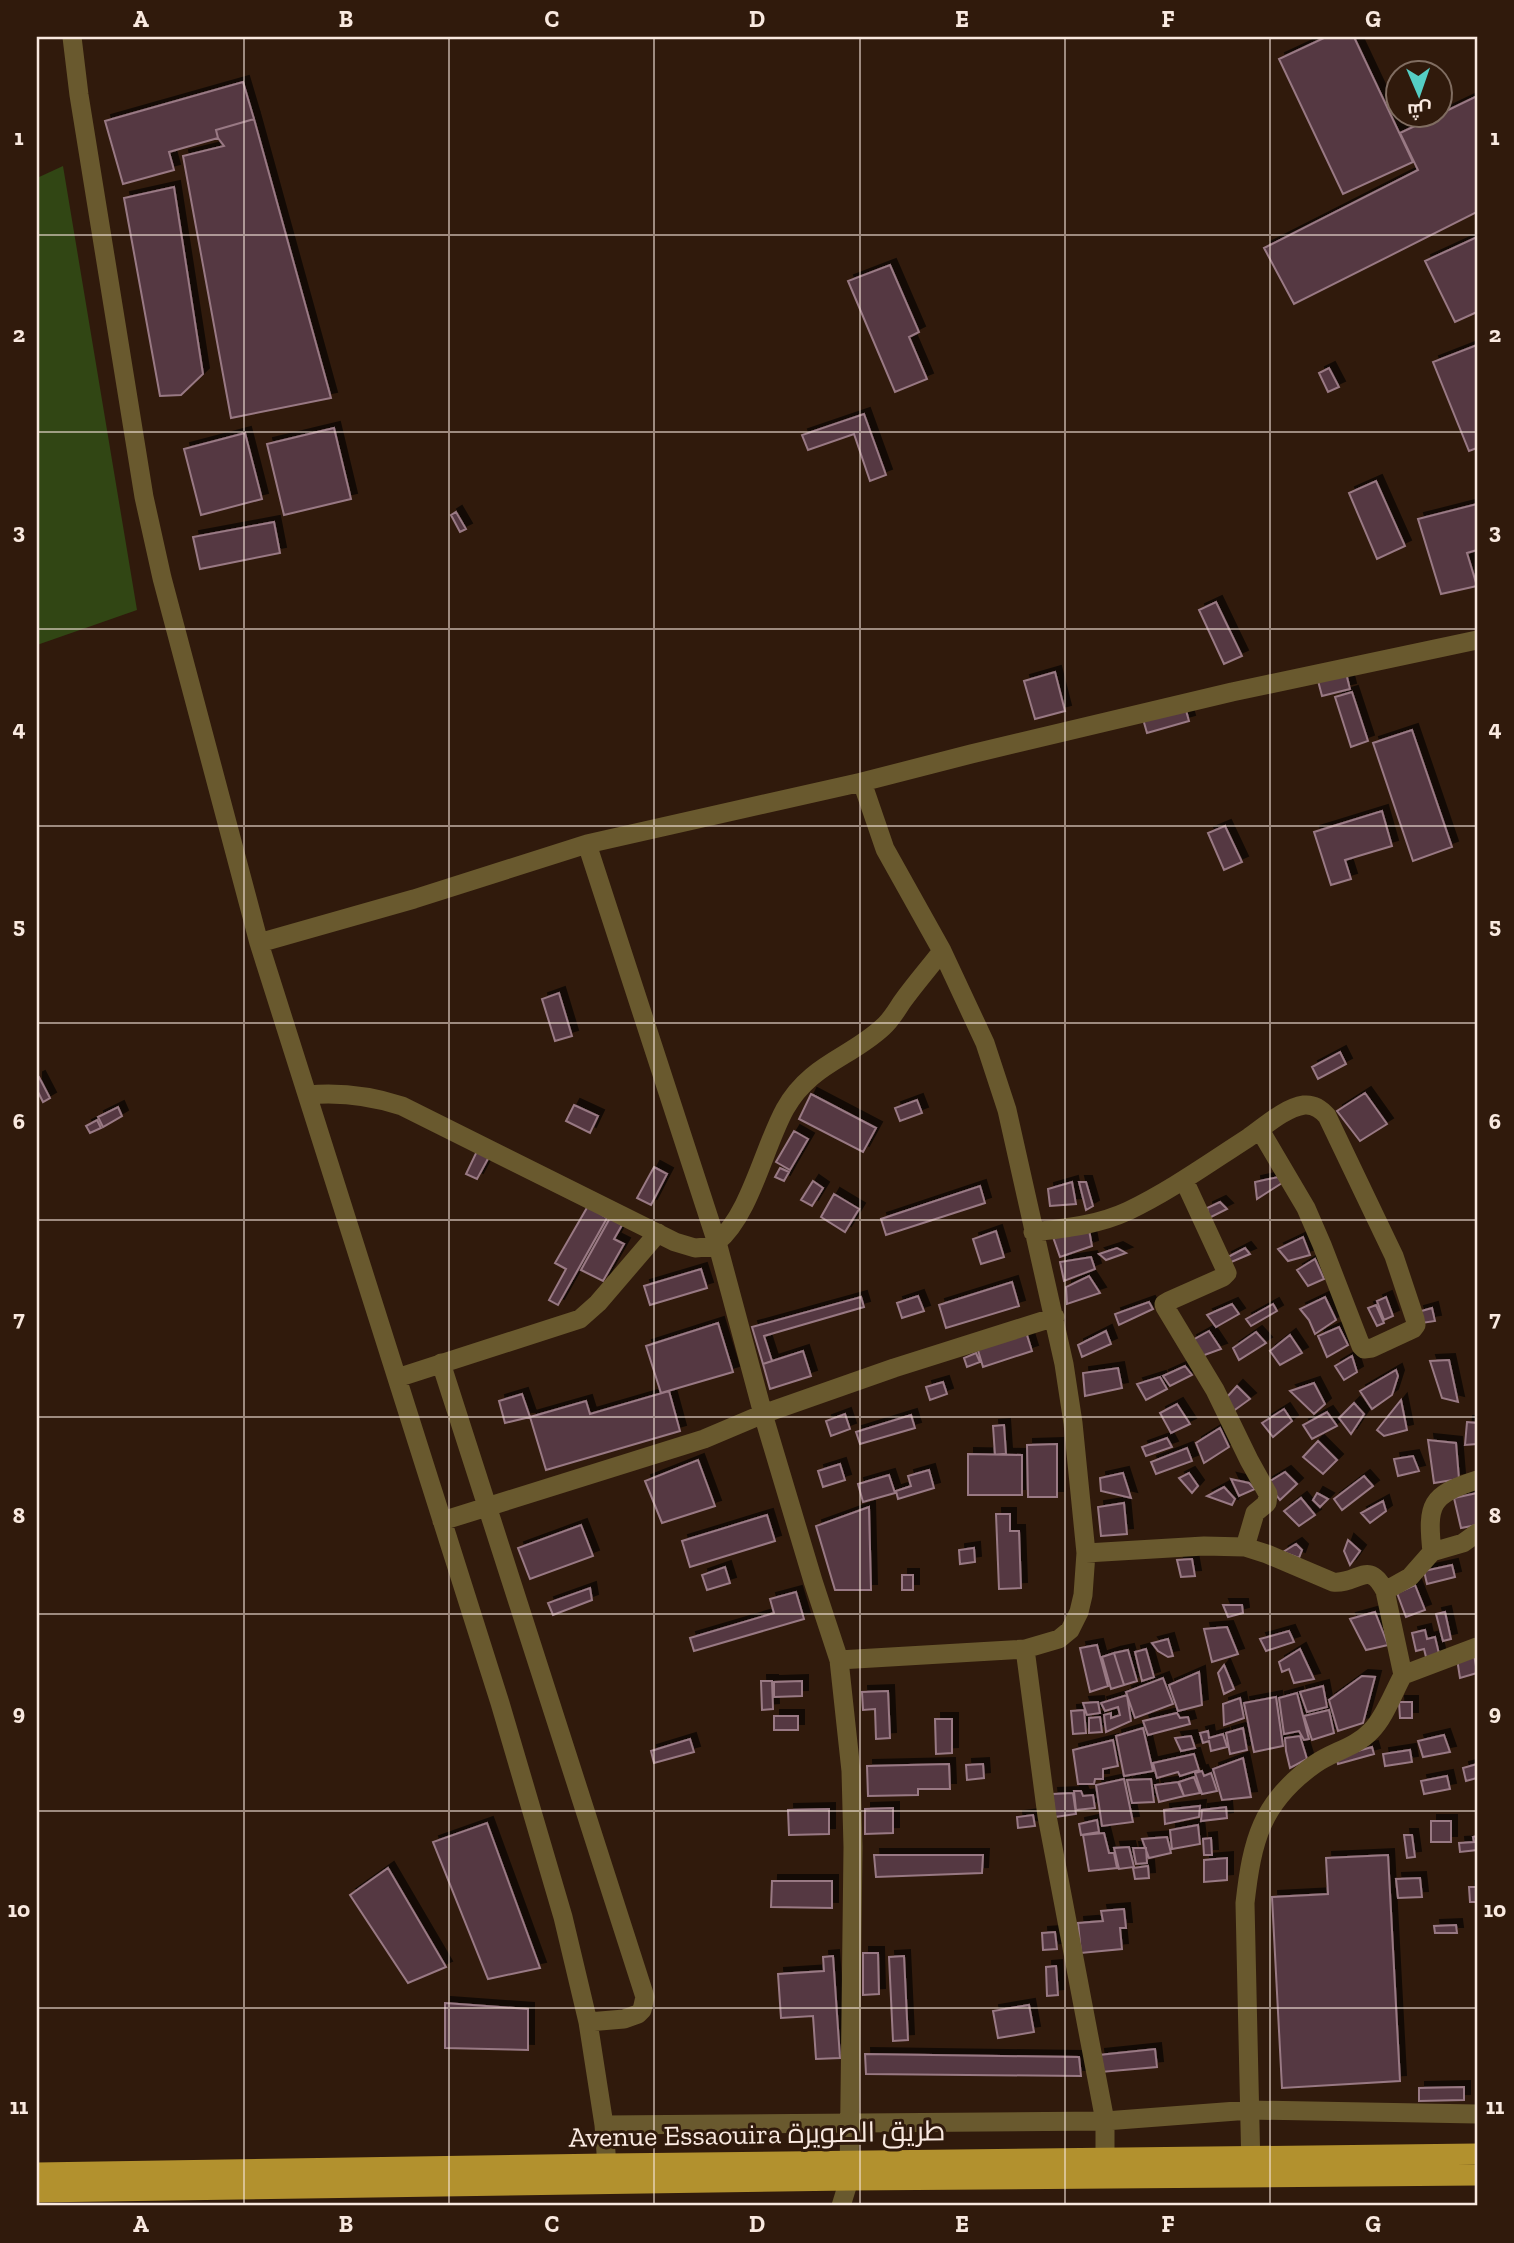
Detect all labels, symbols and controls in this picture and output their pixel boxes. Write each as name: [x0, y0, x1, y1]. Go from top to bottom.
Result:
text: A: [133, 5, 149, 33]
text: B: [339, 5, 353, 33]
text: C: [545, 5, 559, 33]
text: D: [749, 5, 765, 33]
text: E: [955, 5, 969, 33]
text: F: [1161, 5, 1175, 33]
text: G: [1365, 5, 1381, 33]
north arrow: [1384, 60, 1454, 130]
text: ش: [1407, 99, 1432, 122]
text: 1: [14, 123, 24, 151]
text: 1: [1490, 123, 1500, 151]
text: 2: [13, 320, 25, 348]
text: 2: [1489, 320, 1501, 348]
text: 3: [13, 517, 25, 545]
text: 3: [1489, 517, 1501, 545]
text: 4: [12, 714, 26, 742]
text: 4: [1488, 714, 1502, 742]
text: 5: [13, 911, 25, 939]
text: 5: [1489, 911, 1501, 939]
text: 6: [13, 1107, 25, 1135]
text: 6: [1489, 1107, 1501, 1135]
text: 7: [13, 1304, 25, 1332]
text: 7: [1489, 1304, 1501, 1332]
text: 8: [13, 1501, 25, 1529]
text: 8: [1489, 1501, 1501, 1529]
text: 9: [13, 1698, 25, 1726]
text: 9: [1489, 1698, 1501, 1726]
text: 10: [8, 1895, 30, 1923]
text: 10: [1484, 1895, 1506, 1923]
text: 11: [10, 2092, 28, 2120]
text: 11: [1486, 2092, 1504, 2120]
street label: Avenue Essaouira طريق الصويرة: [568, 2114, 946, 2154]
text: A: [133, 2210, 149, 2238]
text: B: [339, 2210, 353, 2238]
text: C: [545, 2210, 559, 2238]
text: D: [749, 2210, 765, 2238]
text: E: [955, 2210, 969, 2238]
text: F: [1161, 2210, 1175, 2238]
text: G: [1365, 2210, 1381, 2238]

